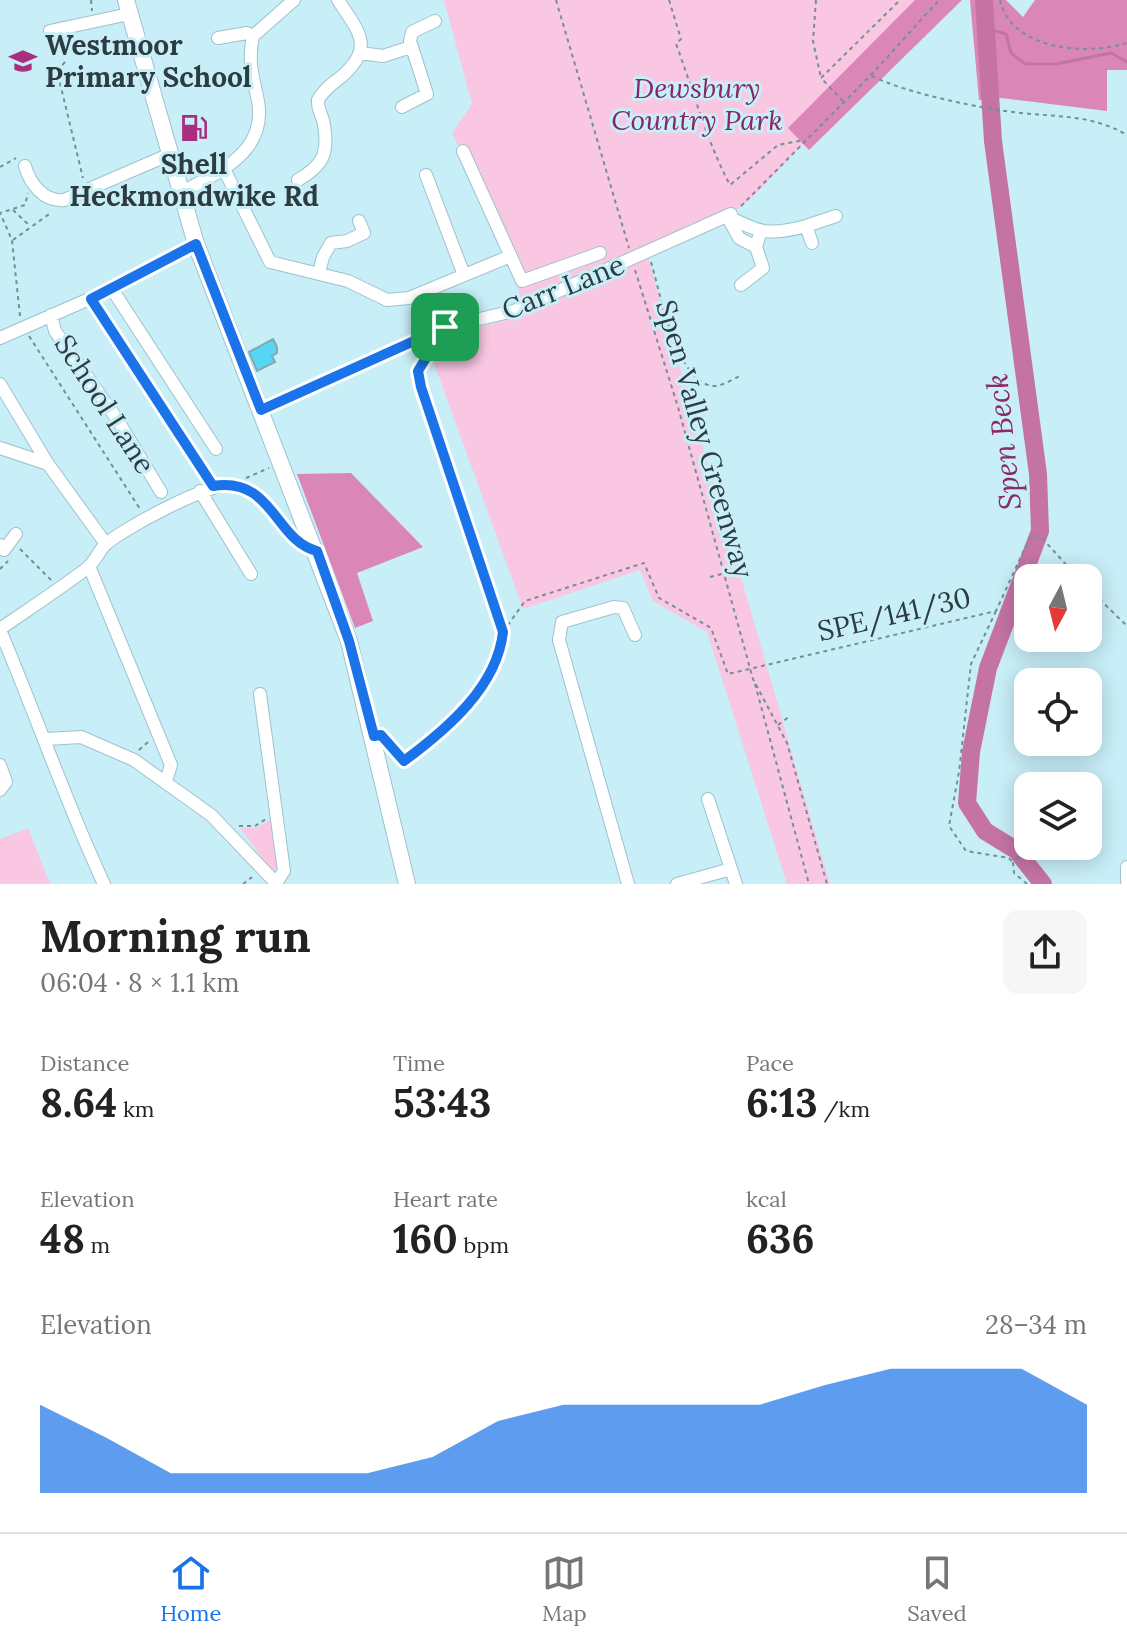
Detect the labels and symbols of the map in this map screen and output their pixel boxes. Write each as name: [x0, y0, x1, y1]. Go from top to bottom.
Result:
place label: Westmoor Primary School: [45, 27, 252, 95]
school or university icon: Westmoor Primary School: [8, 46, 38, 76]
park label: Dewsbury Country Park: [611, 70, 783, 138]
fuel station icon: Shell Heckmondwike Rd: [179, 113, 209, 143]
place label: Shell Heckmondwike Rd: [69, 146, 319, 214]
street label: Carr Lane: [496, 246, 630, 328]
pin: [411, 293, 479, 361]
street label: Spen Valley Greenway: [648, 296, 762, 582]
street label: School Lane: [47, 328, 163, 480]
water label: Spen Beck: [977, 372, 1029, 512]
north arrow: [1014, 564, 1102, 652]
street label: SPE/141/30: [814, 579, 974, 649]

